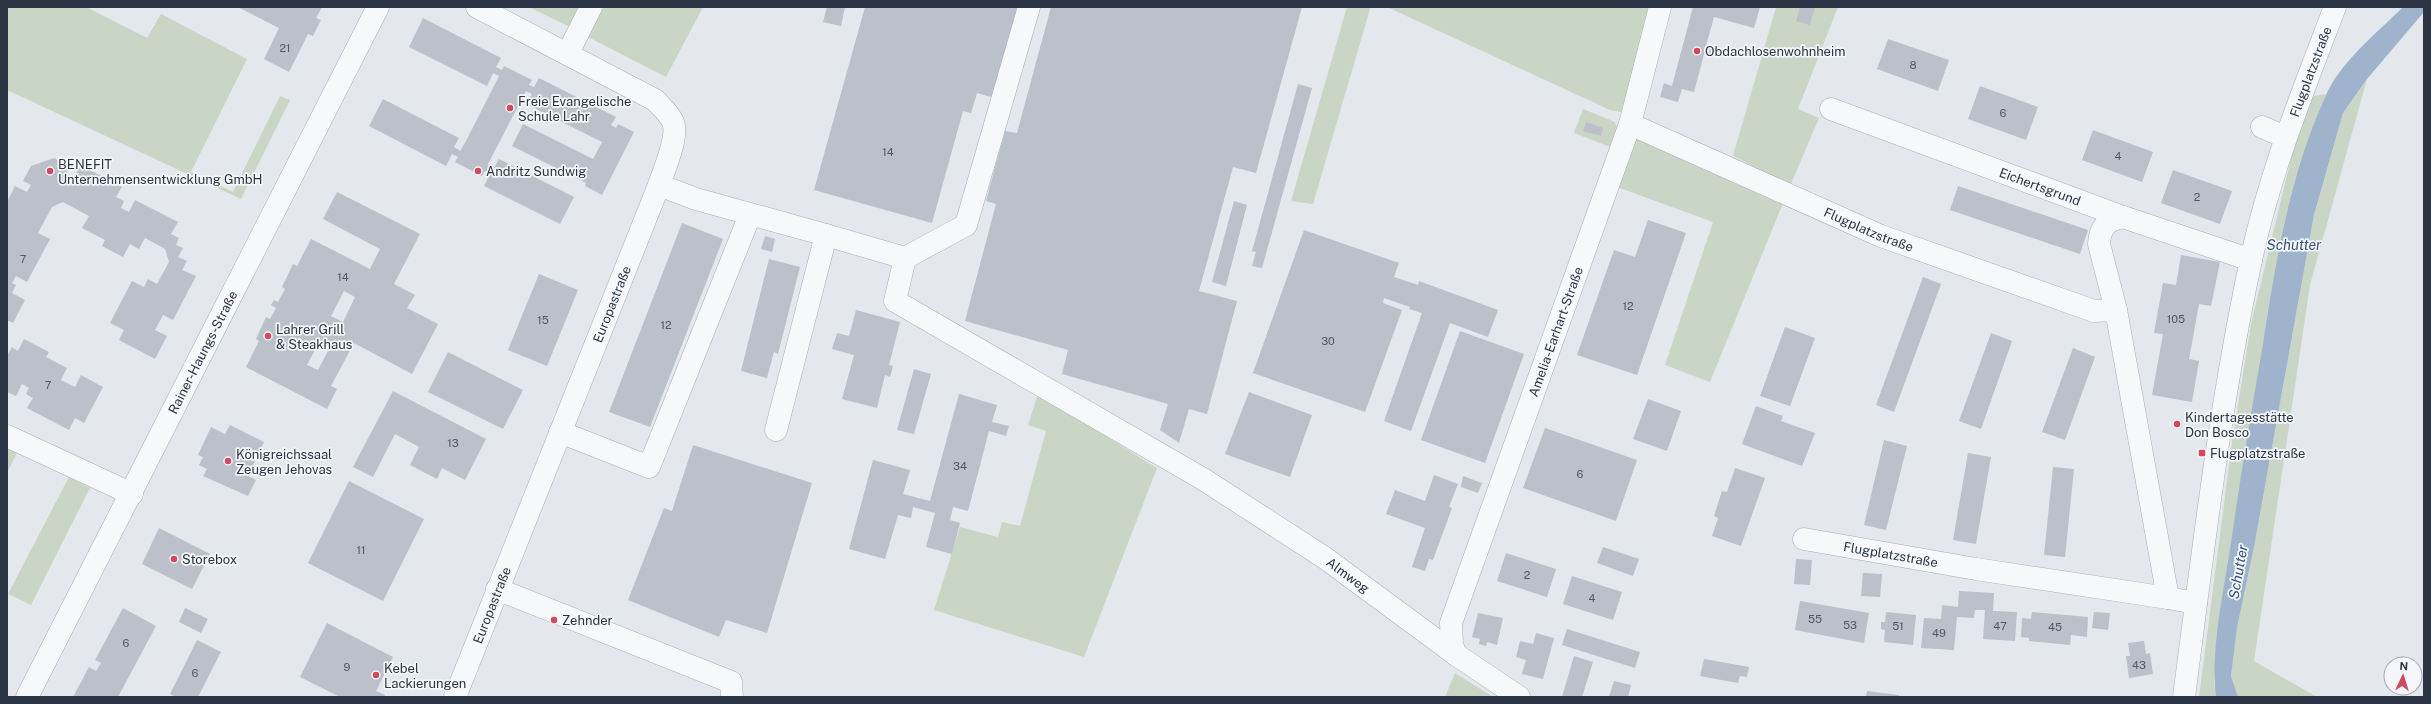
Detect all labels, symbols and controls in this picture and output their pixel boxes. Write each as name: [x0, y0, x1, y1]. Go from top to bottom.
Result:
street label: Flugplatzstraße: [2287, 24, 2335, 119]
house number: 21: [279, 42, 291, 54]
place label: Obdachlosenwohnheim: [1705, 44, 1846, 59]
marker: Obdachlosenwohnheim: [1692, 46, 1702, 56]
house number: 8: [1909, 59, 1917, 71]
place label: Freie Evangelische Schule Lahr: [518, 94, 631, 124]
marker: Freie Evangelische Schule Lahr: [505, 103, 515, 113]
house number: 6: [2000, 107, 2007, 119]
house number: 14: [882, 146, 894, 158]
house number: 4: [2115, 150, 2122, 162]
place label: BENEFIT Unternehmensentwicklung GmbH: [58, 157, 262, 187]
place label: Andritz Sundwig: [486, 164, 586, 179]
street label: Eichertsgrund: [1997, 165, 2083, 209]
marker: BENEFIT Unternehmensentwicklung GmbH: [45, 166, 55, 176]
marker: Andritz Sundwig: [473, 166, 483, 176]
house number: 2: [2194, 191, 2201, 203]
street label: Flugplatzstraße: [1821, 204, 1915, 255]
water label: Schutter: [2267, 237, 2322, 253]
house number: 7: [20, 253, 27, 265]
street label: Europastraße: [590, 264, 634, 345]
street label: Amelia-Earhart-Straße: [1526, 265, 1586, 399]
house number: 14: [337, 271, 349, 283]
street label: Rainer-Haungs-Straße: [165, 288, 240, 416]
house number: 12: [1622, 300, 1634, 312]
house number: 105: [2167, 313, 2185, 325]
house number: 15: [537, 314, 549, 326]
house number: 12: [660, 319, 672, 331]
place label: Lahrer Grill & Steakhaus: [276, 322, 352, 352]
marker: Lahrer Grill & Steakhaus: [263, 331, 273, 341]
house number: 30: [1321, 335, 1335, 347]
house number: 7: [45, 379, 52, 391]
place label: Kindertagesstätte Don Bosco: [2185, 410, 2294, 440]
marker: Kindertagesstätte Don Bosco: [2172, 419, 2182, 429]
house number: 13: [447, 437, 459, 449]
place label: Flugplatzstraße: [2210, 446, 2305, 461]
place label: Königreichssaal Zeugen Jehovas: [236, 447, 332, 477]
marker: Flugplatzstraße: [2197, 448, 2207, 458]
marker: Königreichssaal Zeugen Jehovas: [223, 456, 233, 466]
house number: 34: [953, 460, 967, 472]
house number: 6: [1577, 468, 1584, 480]
street label: Flugplatzstraße: [1842, 539, 1939, 570]
water label: Schutter: [2225, 543, 2251, 600]
house number: 11: [357, 544, 365, 556]
place label: Storebox: [182, 552, 237, 567]
marker: Storebox: [169, 554, 179, 564]
street label: Almweg: [1323, 555, 1372, 596]
street label: Europastraße: [470, 565, 514, 646]
house number: 2: [1524, 569, 1531, 581]
house number: 4: [1589, 592, 1596, 604]
place label: Zehnder: [562, 613, 613, 628]
house number: 55: [1808, 613, 1822, 625]
marker: Zehnder: [549, 615, 559, 625]
house number: 53: [1843, 619, 1857, 631]
house number: 51: [1892, 620, 1904, 632]
house number: 47: [1993, 620, 2007, 632]
house number: 45: [2048, 621, 2062, 633]
house number: 49: [1932, 627, 1946, 639]
house number: 6: [123, 637, 130, 649]
north arrow: [2383, 656, 2423, 696]
house number: 43: [2132, 659, 2146, 671]
text: N: [2399, 660, 2408, 672]
house number: 9: [344, 661, 351, 673]
place label: Kebel Lackierungen: [384, 661, 466, 691]
house number: 6: [192, 667, 199, 679]
marker: Kebel Lackierungen: [371, 670, 381, 680]

